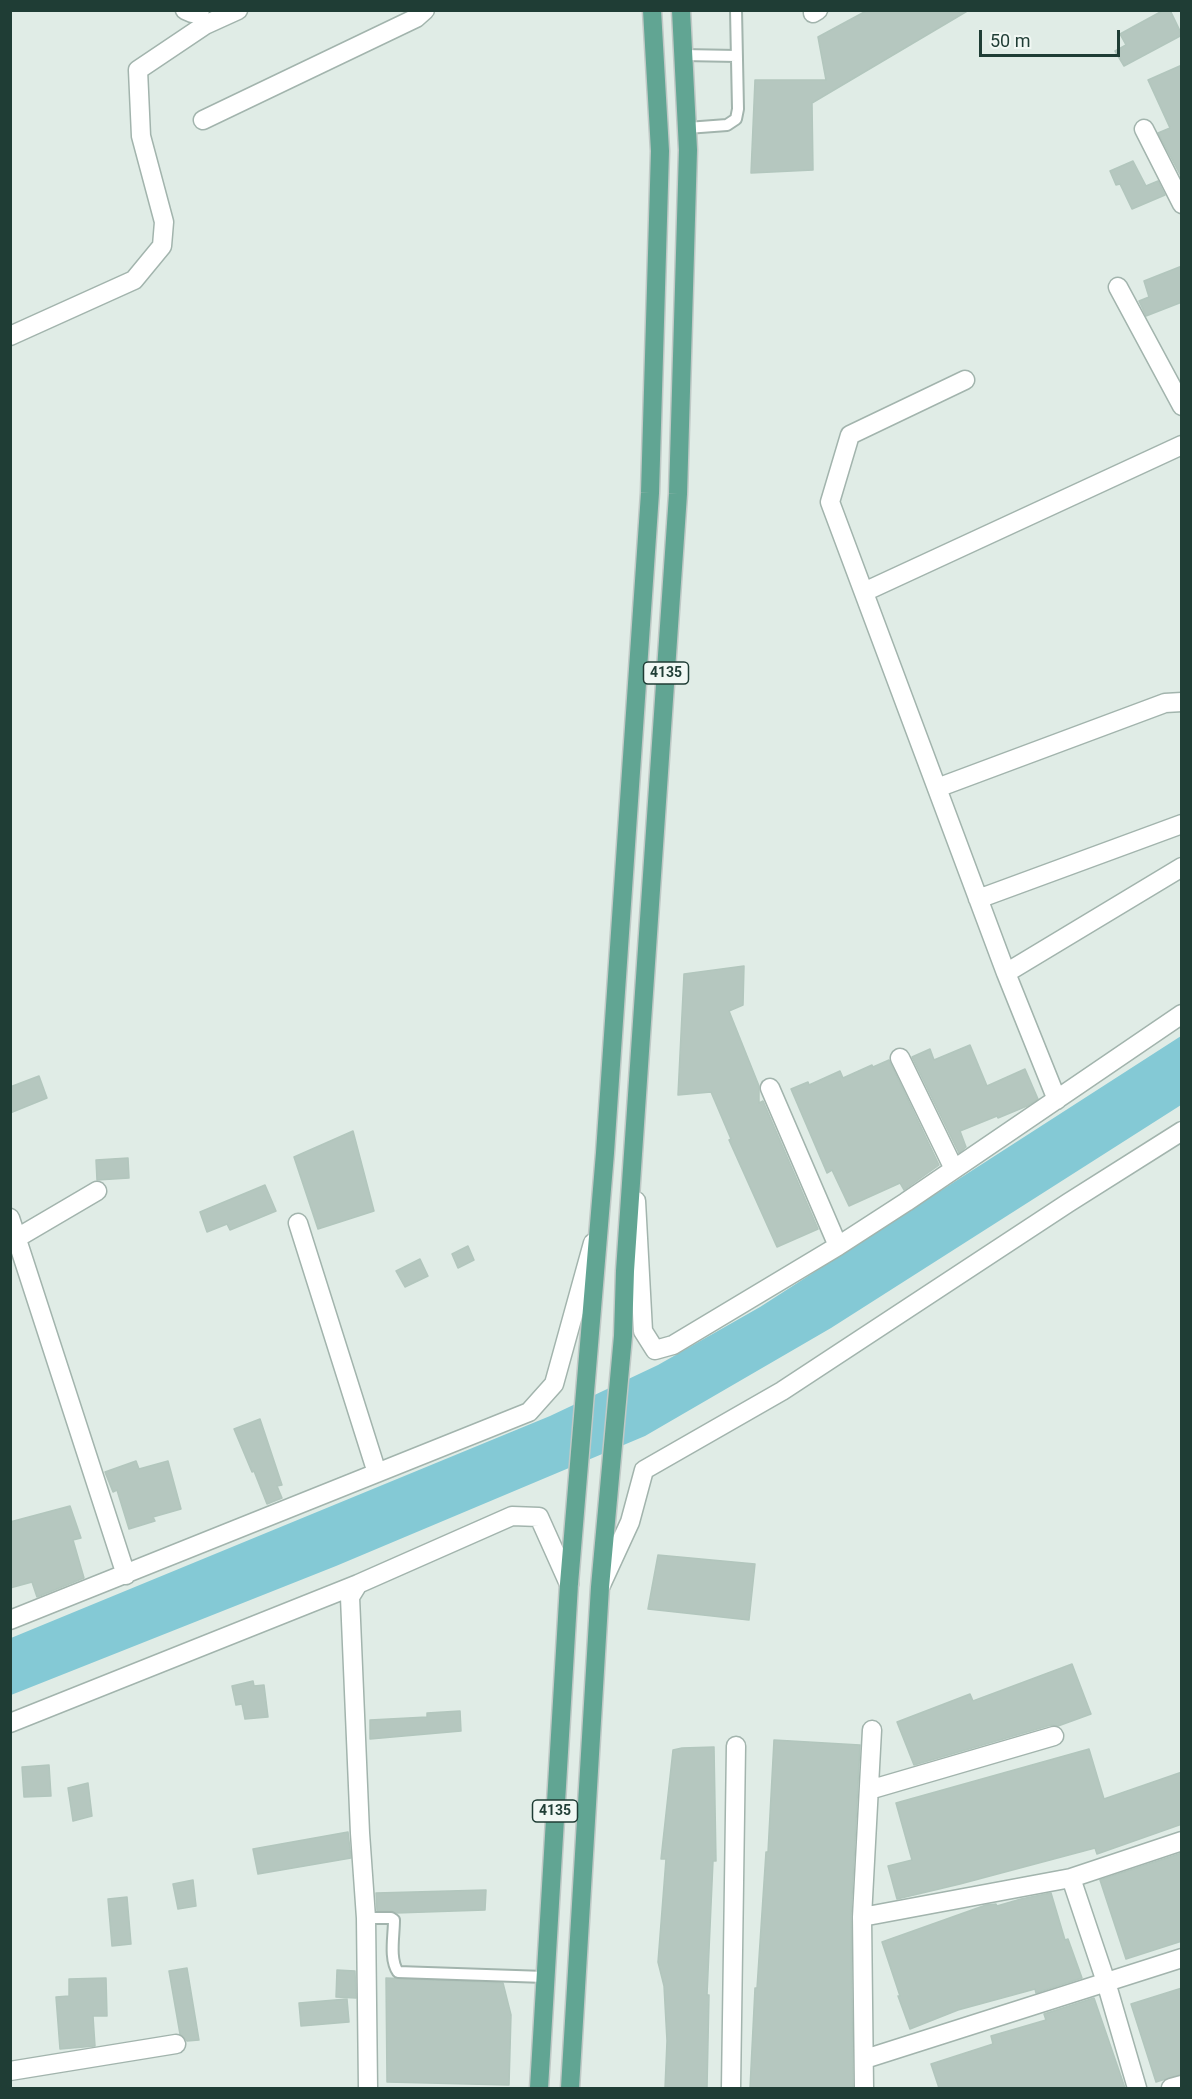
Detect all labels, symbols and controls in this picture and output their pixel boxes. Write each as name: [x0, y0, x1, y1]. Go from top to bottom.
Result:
scale bar: [982, 18, 1123, 56]
text: 50 m: [990, 30, 1030, 51]
road number: 4135: [644, 662, 688, 684]
road number: 4135: [532, 1800, 578, 1822]

